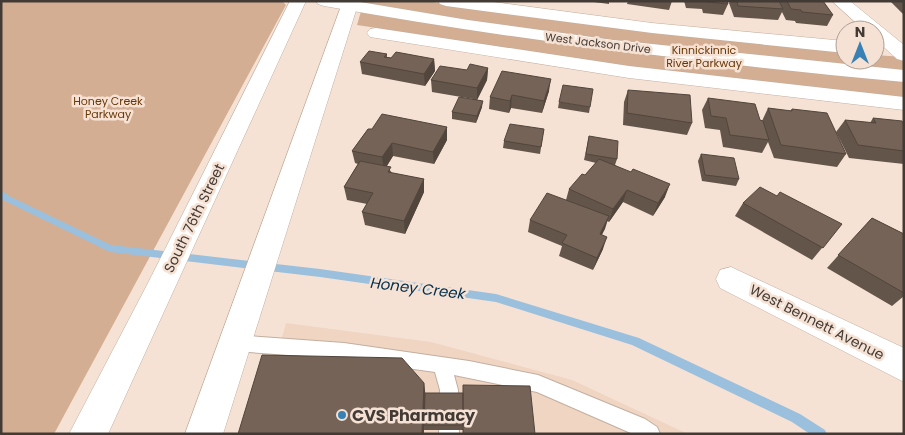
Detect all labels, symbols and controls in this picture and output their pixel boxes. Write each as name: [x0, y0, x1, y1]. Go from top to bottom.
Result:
north arrow: [835, 20, 885, 70]
text: N: [855, 22, 865, 42]
street label: West Jackson Drive: [544, 29, 652, 57]
park label: Kinnickinnic River Parkway: [666, 42, 743, 71]
park label: Honey Creek Parkway: [73, 93, 143, 122]
street label: South 76th Street: [159, 160, 229, 276]
water label: Honey Creek: [369, 272, 468, 304]
street label: West Bennett Avenue: [746, 279, 888, 365]
place label: CVS Pharmacy: [352, 404, 476, 427]
marker: CVS Pharmacy: [336, 409, 348, 421]

